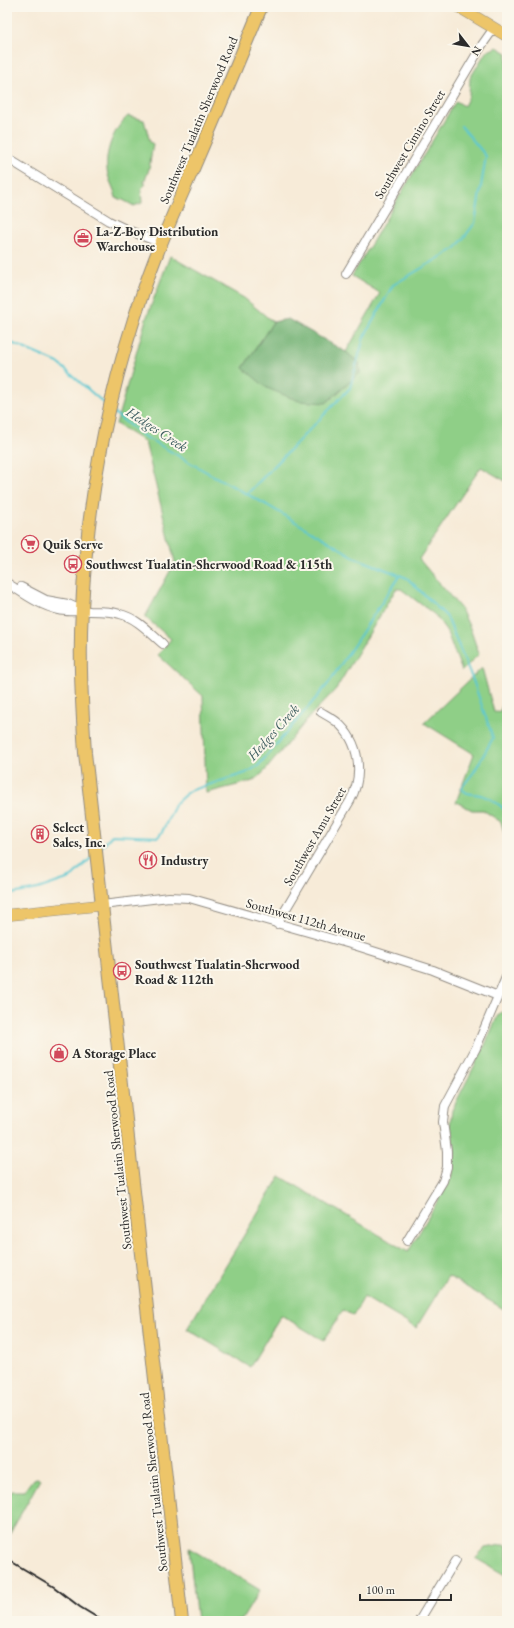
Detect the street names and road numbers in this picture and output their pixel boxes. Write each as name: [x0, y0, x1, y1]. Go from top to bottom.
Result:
street label: Southwest Tualatin Sherwood Road: [155, 34, 242, 206]
street label: Southwest Cimino Street: [370, 87, 449, 202]
street label: Southwest Amu Street: [279, 784, 350, 889]
street label: Southwest 112th Avenue: [244, 894, 368, 945]
street label: Southwest Tualatin Sherwood Road: [100, 1069, 135, 1250]
street label: Southwest Tualatin Sherwood Road: [136, 1391, 171, 1572]

